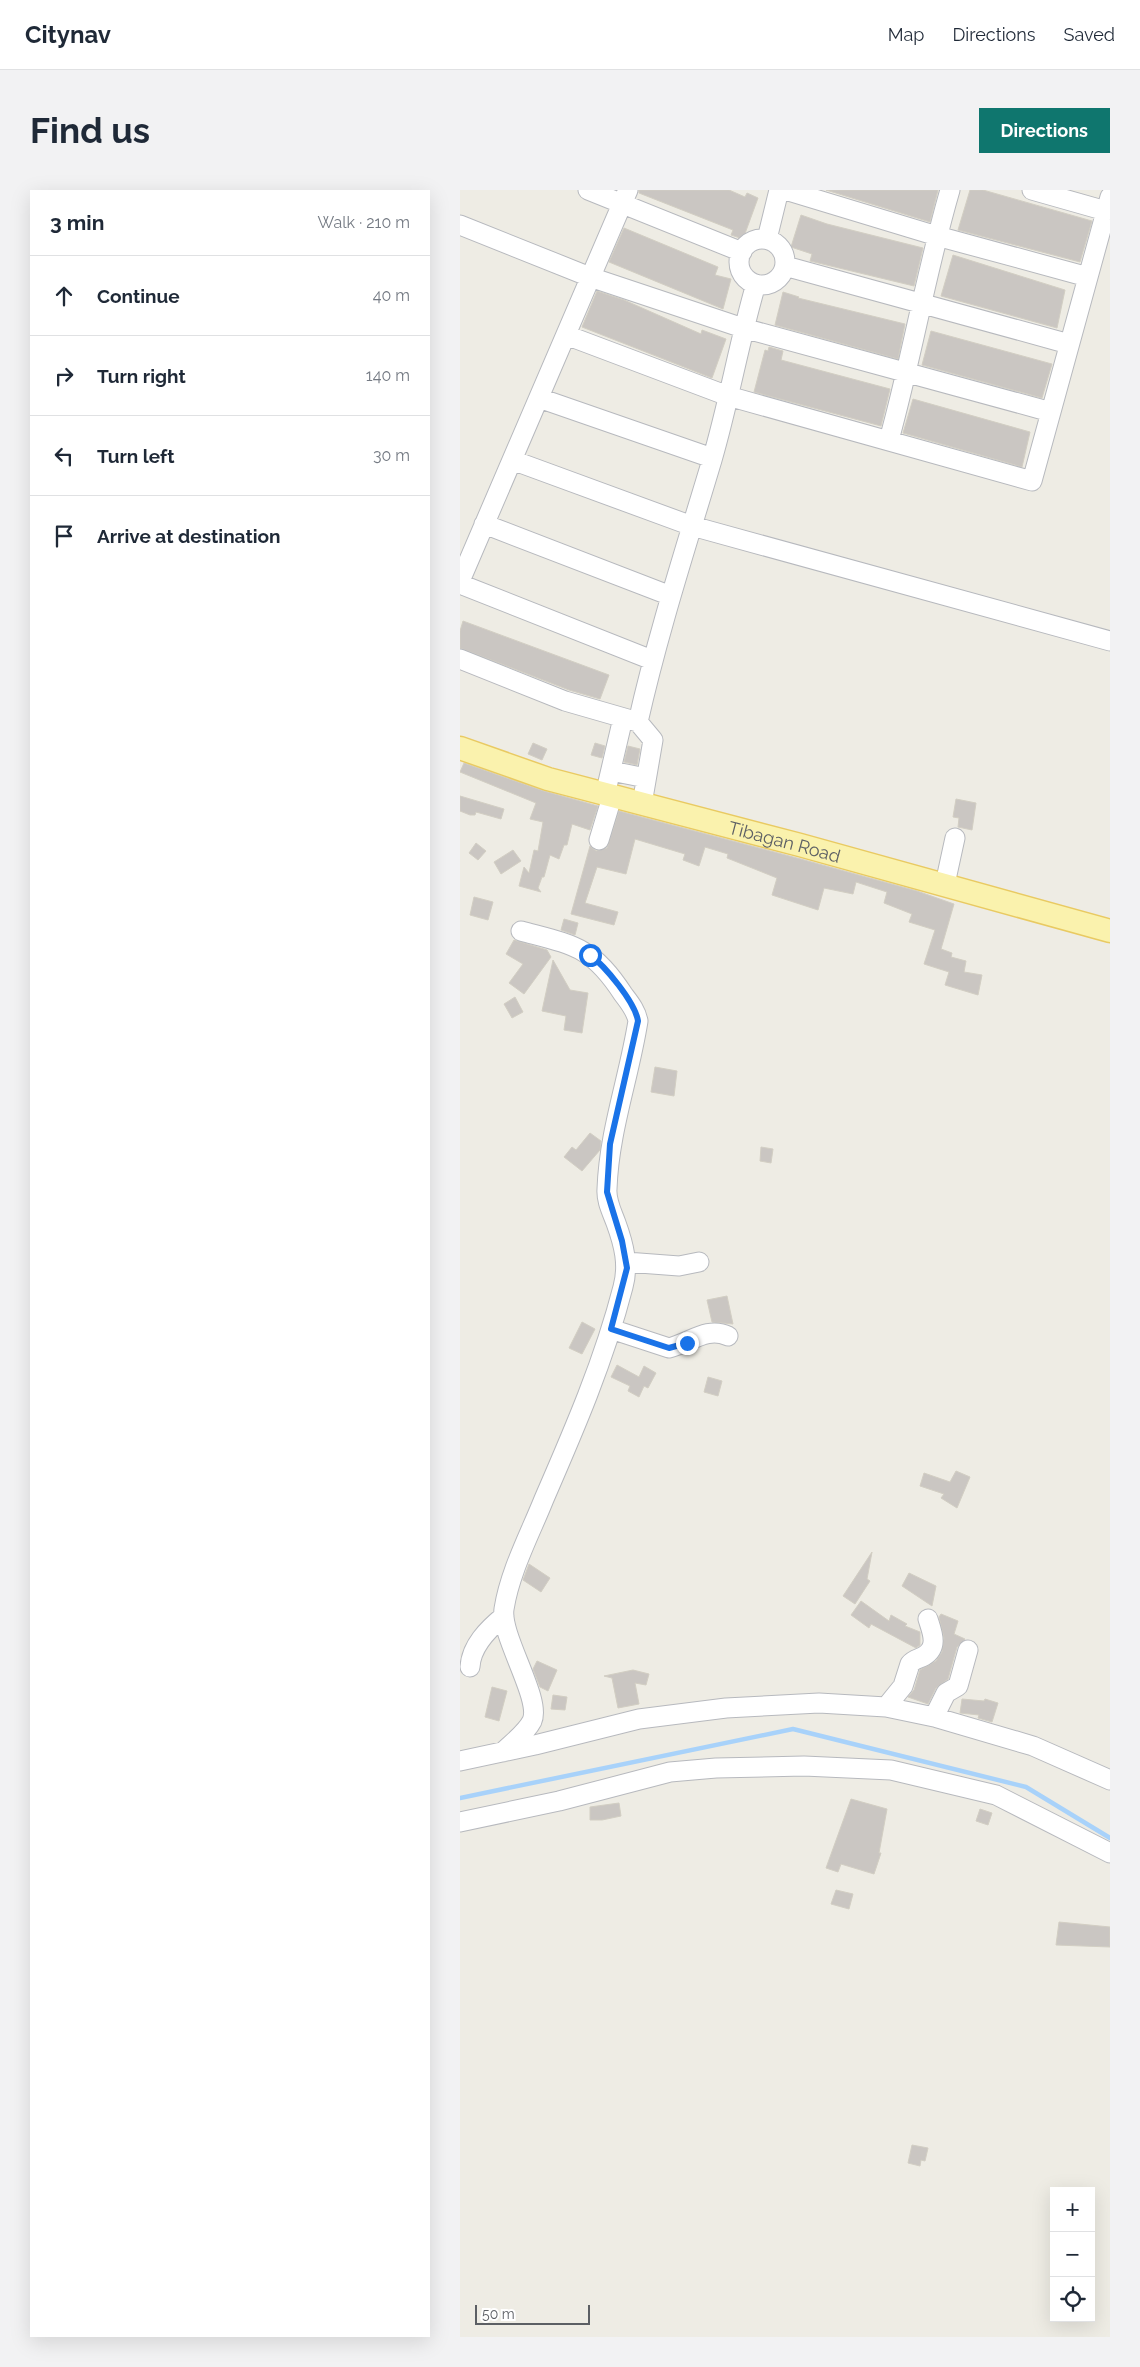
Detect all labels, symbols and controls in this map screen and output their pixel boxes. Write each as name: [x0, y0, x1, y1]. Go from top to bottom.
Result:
text: Citynav: [25, 20, 111, 49]
text: Map: [888, 24, 924, 45]
text: Directions: [952, 24, 1036, 45]
text: Saved: [1064, 24, 1115, 45]
button: Directions: [979, 108, 1110, 153]
text: Find us: [30, 110, 150, 151]
text: 3 min: [50, 210, 104, 235]
text: Walk · 210 m: [318, 213, 410, 232]
icon: ahead: [50, 282, 78, 310]
text: Continue: [97, 285, 180, 307]
text: 40 m: [373, 286, 410, 305]
icon: right: [50, 362, 78, 390]
text: Turn right: [97, 365, 186, 387]
text: 140 m: [366, 366, 410, 385]
icon: left: [50, 442, 78, 470]
text: Turn left: [97, 445, 174, 467]
text: 30 m: [373, 446, 410, 465]
icon: arrive: [50, 522, 78, 550]
text: Arrive at destination: [97, 525, 281, 547]
street label: Tibagan Road: [726, 816, 843, 866]
route start: [579, 944, 602, 967]
route end: [676, 1332, 699, 1355]
map controls: [1050, 2187, 1095, 2322]
button: +: [1050, 2187, 1095, 2232]
button: −: [1050, 2232, 1095, 2277]
button: locate: [1050, 2277, 1095, 2322]
scale bar: [475, 2302, 590, 2325]
text: 50 m: [482, 2306, 515, 2322]

